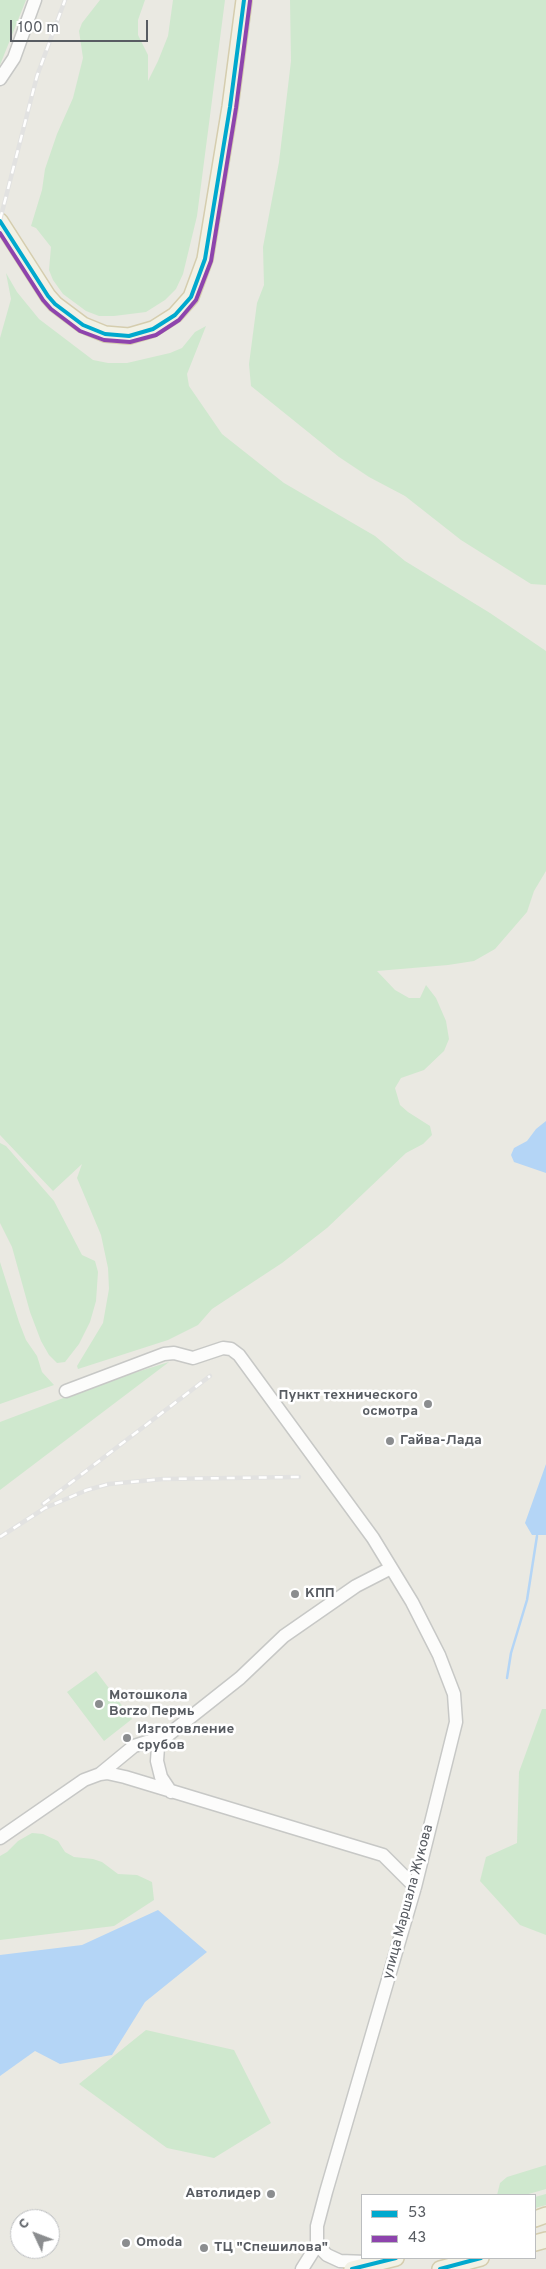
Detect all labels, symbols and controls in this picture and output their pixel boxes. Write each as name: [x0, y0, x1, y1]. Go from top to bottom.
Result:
scale bar: [12, 10, 150, 42]
text: 100 m: [18, 19, 59, 38]
place label: Пункт технического осмотра: [278, 1388, 418, 1420]
marker: Пункт технического осмотра: [422, 1398, 434, 1410]
place label: Гайва-Лада: [400, 1433, 482, 1449]
marker: Гайва-Лада: [384, 1435, 396, 1447]
place label: КПП: [305, 1586, 335, 1602]
marker: КПП: [289, 1588, 301, 1600]
place label: Мотошкола Borzo Пермь: [109, 1688, 195, 1720]
marker: Мотошкола Borzo Пермь: [93, 1698, 105, 1710]
place label: Изготовление срубов: [137, 1722, 234, 1754]
marker: Изготовление срубов: [121, 1732, 133, 1744]
street label: улица Маршала Жукова: [380, 1823, 438, 1981]
place label: Автолидер: [185, 2186, 261, 2202]
marker: Автолидер: [265, 2188, 277, 2200]
legend: [361, 2194, 536, 2259]
text: 53: [408, 2204, 426, 2223]
north arrow: [10, 2209, 60, 2259]
text: С: [15, 2215, 34, 2233]
text: 43: [408, 2229, 426, 2248]
place label: Omoda: [136, 2235, 182, 2251]
marker: Omoda: [120, 2237, 132, 2249]
place label: ТЦ "Спешилова": [214, 2240, 328, 2256]
marker: ТЦ "Спешилова": [198, 2242, 210, 2254]

